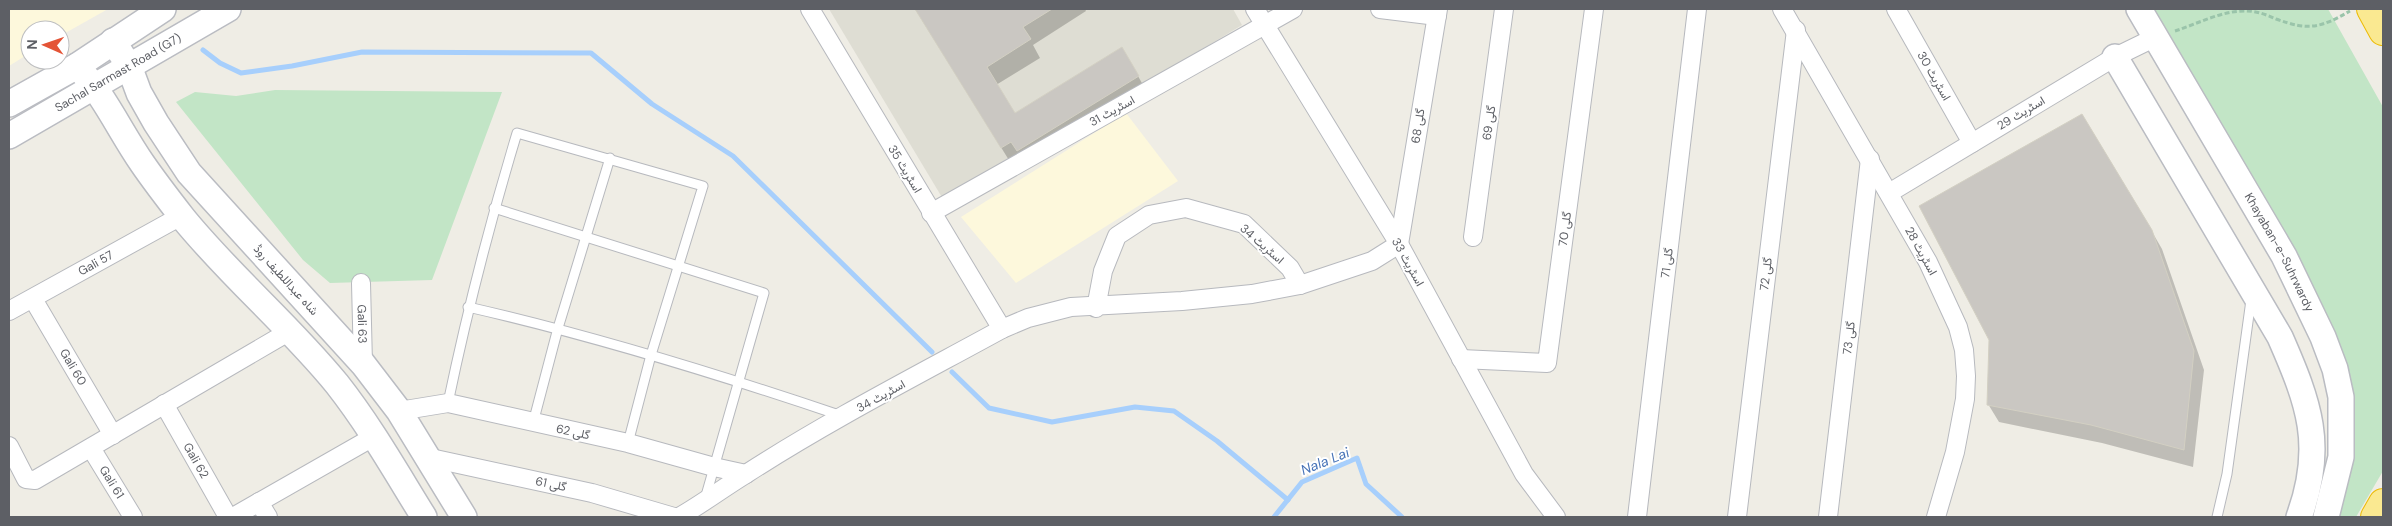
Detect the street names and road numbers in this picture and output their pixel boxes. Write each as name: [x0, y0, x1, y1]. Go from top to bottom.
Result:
street label: Sachal Sarmast Road (G7): [52, 30, 184, 116]
street label: اسٹریٹ 30: [1913, 48, 1955, 104]
street label: اسٹریٹ 31: [1086, 92, 1138, 130]
street label: اسٹریٹ 29: [1994, 92, 2048, 134]
street label: گلی 69: [1479, 105, 1499, 141]
street label: گلی 68: [1407, 107, 1429, 145]
street label: اسٹریٹ 35: [884, 142, 926, 196]
street label: Khayaban-e-Suhrwardy: [2241, 190, 2318, 315]
street label: گلی 70: [1555, 211, 1575, 247]
street label: اسٹریٹ 34: [1237, 220, 1287, 268]
street label: اسٹریٹ 28: [1901, 224, 1941, 278]
street label: اسٹریٹ 33: [1388, 235, 1428, 289]
street label: شاہ عبداللطیف روڈ: [250, 241, 322, 319]
street label: Gali 57: [75, 247, 116, 279]
street label: گلی 71: [1657, 247, 1677, 279]
street label: گلی 72: [1756, 257, 1776, 291]
street label: Gali 63: [354, 304, 370, 344]
street label: گلی 73: [1839, 320, 1859, 356]
street label: Gali 60: [56, 346, 90, 388]
street label: اسٹریٹ 34: [854, 376, 908, 416]
street label: گلی 62: [555, 421, 591, 443]
street label: Gali 62: [180, 440, 213, 481]
street label: Gali 61: [96, 463, 128, 502]
street label: گلی 61: [534, 473, 568, 495]

